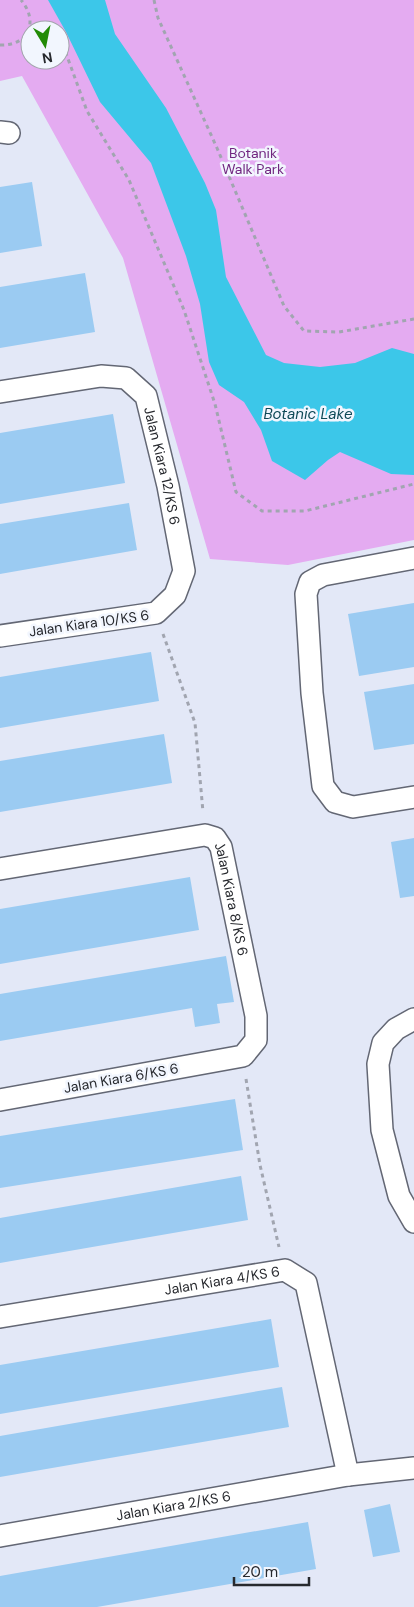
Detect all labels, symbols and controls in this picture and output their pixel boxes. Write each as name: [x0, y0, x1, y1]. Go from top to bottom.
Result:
north arrow: [20, 20, 70, 70]
text: N: [41, 48, 54, 68]
park label: Botanik Walk Park: [222, 144, 284, 178]
water label: Botanic Lake: [264, 404, 353, 424]
street label: Jalan Kiara 12/KS 6: [140, 405, 184, 526]
street label: Jalan Kiara 10/KS 6: [28, 606, 150, 640]
street label: Jalan Kiara 8/KS 6: [211, 838, 252, 958]
street label: Jalan Kiara 6/KS 6: [62, 1059, 180, 1097]
street label: Jalan Kiara 4/KS 6: [163, 1262, 281, 1299]
street label: Jalan Kiara 2/KS 6: [115, 1487, 232, 1525]
scale bar: [234, 1554, 309, 1586]
text: 20 m: [242, 1562, 278, 1582]

